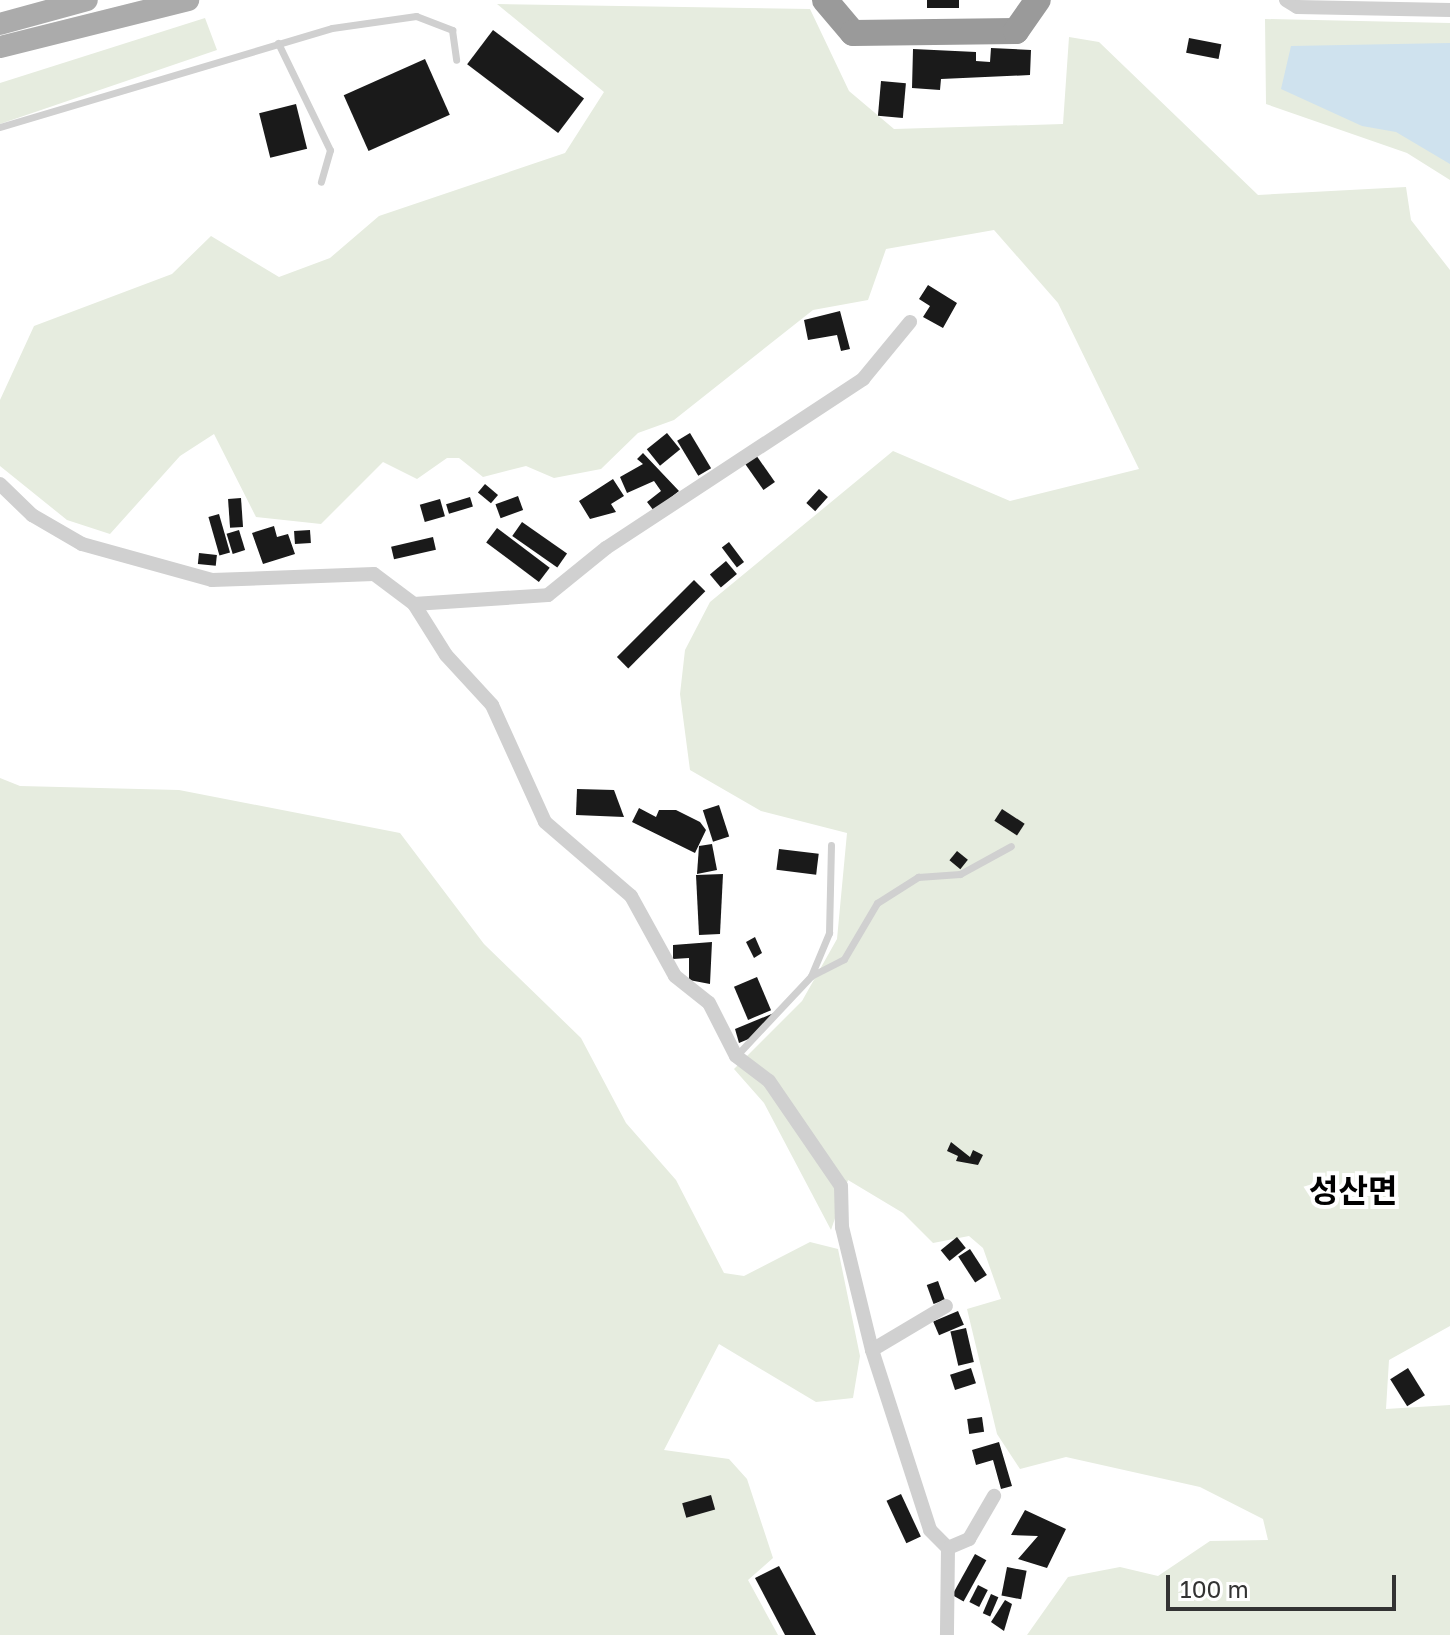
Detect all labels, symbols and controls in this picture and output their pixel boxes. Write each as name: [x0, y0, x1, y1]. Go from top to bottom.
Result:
district label: 성산면: [1309, 1171, 1397, 1209]
scale bar: [1170, 1559, 1400, 1609]
text: 100 m: [1180, 1574, 1249, 1603]

